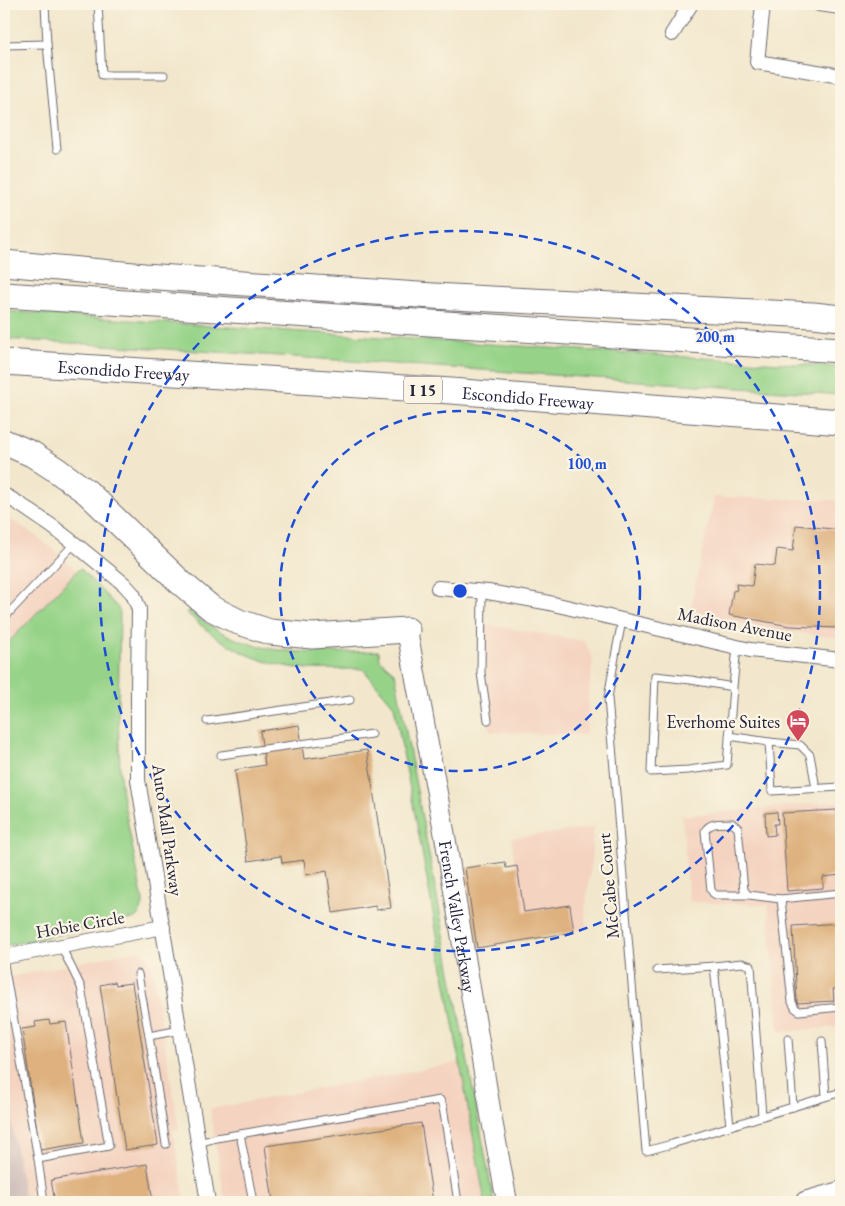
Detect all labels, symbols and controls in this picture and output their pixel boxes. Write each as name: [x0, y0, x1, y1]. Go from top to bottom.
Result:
text: 200 m: [695, 327, 735, 346]
street label: Escondido Freeway: [57, 354, 191, 386]
road number: I 15: [404, 376, 442, 404]
street label: Escondido Freeway: [461, 380, 595, 414]
text: 100 m: [567, 454, 607, 473]
centre of rings: [451, 582, 469, 600]
street label: Madison Avenue: [676, 602, 794, 646]
hotel icon: Everhome Suites: [785, 708, 811, 742]
place label: Everhome Suites: [666, 710, 780, 733]
street label: Auto Mall Parkway: [147, 762, 189, 898]
street label: McCabe Court: [592, 832, 624, 940]
street label: French Valley Parkway: [434, 838, 482, 995]
street label: Hobie Circle: [34, 905, 126, 943]

